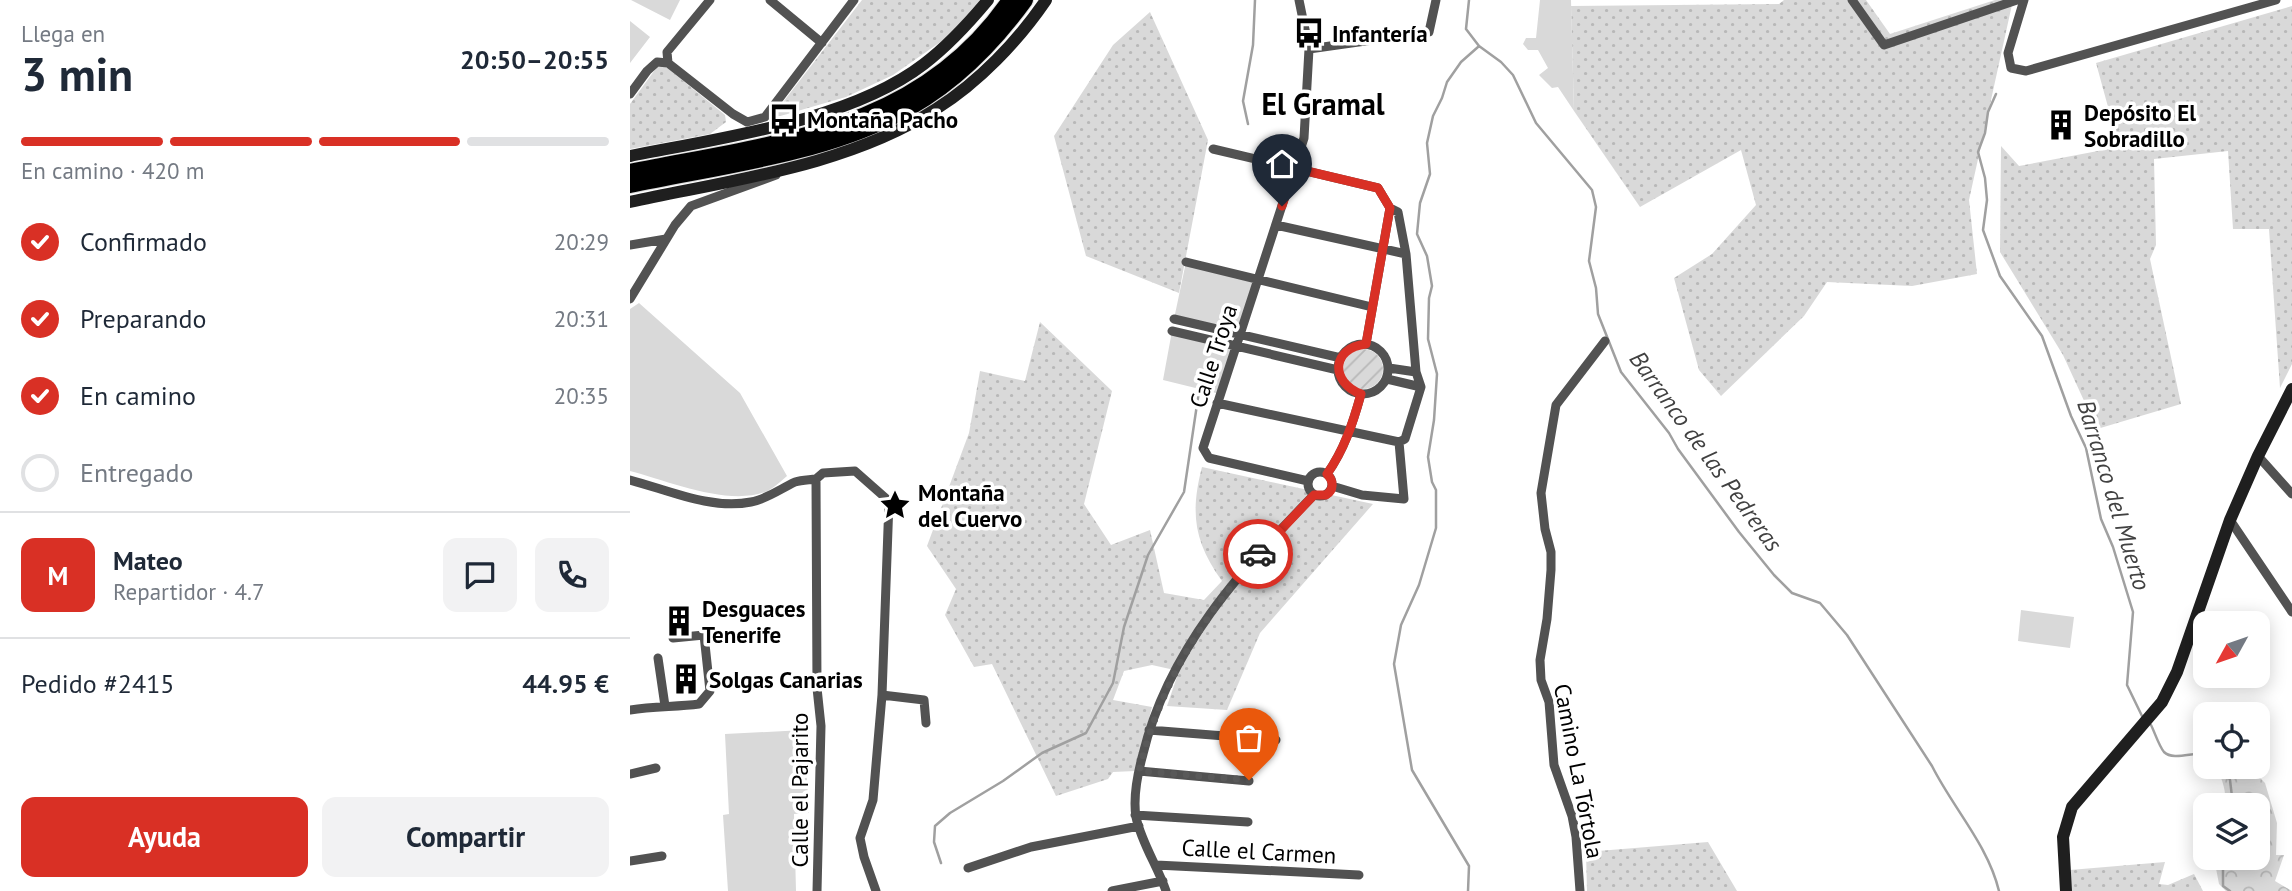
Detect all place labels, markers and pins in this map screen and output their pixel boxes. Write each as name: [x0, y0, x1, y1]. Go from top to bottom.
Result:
bus stop icon: Infantería: [1292, 16, 1326, 50]
place label: Infantería: [1332, 19, 1428, 48]
place label: Depósito El Sobradillo: [2084, 98, 2196, 153]
bus stop icon: Montaña Pacho: [767, 102, 801, 136]
place label: Montaña Pacho: [807, 105, 958, 134]
building icon: Depósito El Sobradillo: [2044, 108, 2078, 142]
pin: [1252, 134, 1312, 206]
place label: Montaña del Cuervo: [918, 478, 1022, 533]
place icon: Montaña del Cuervo: [878, 488, 912, 522]
place label: Desguaces Tenerife: [702, 594, 806, 649]
building icon: Desguaces Tenerife: [662, 604, 696, 638]
building icon: Solgas Canarias: [669, 662, 703, 696]
place label: Solgas Canarias: [709, 665, 863, 694]
pin: [1219, 708, 1279, 780]

